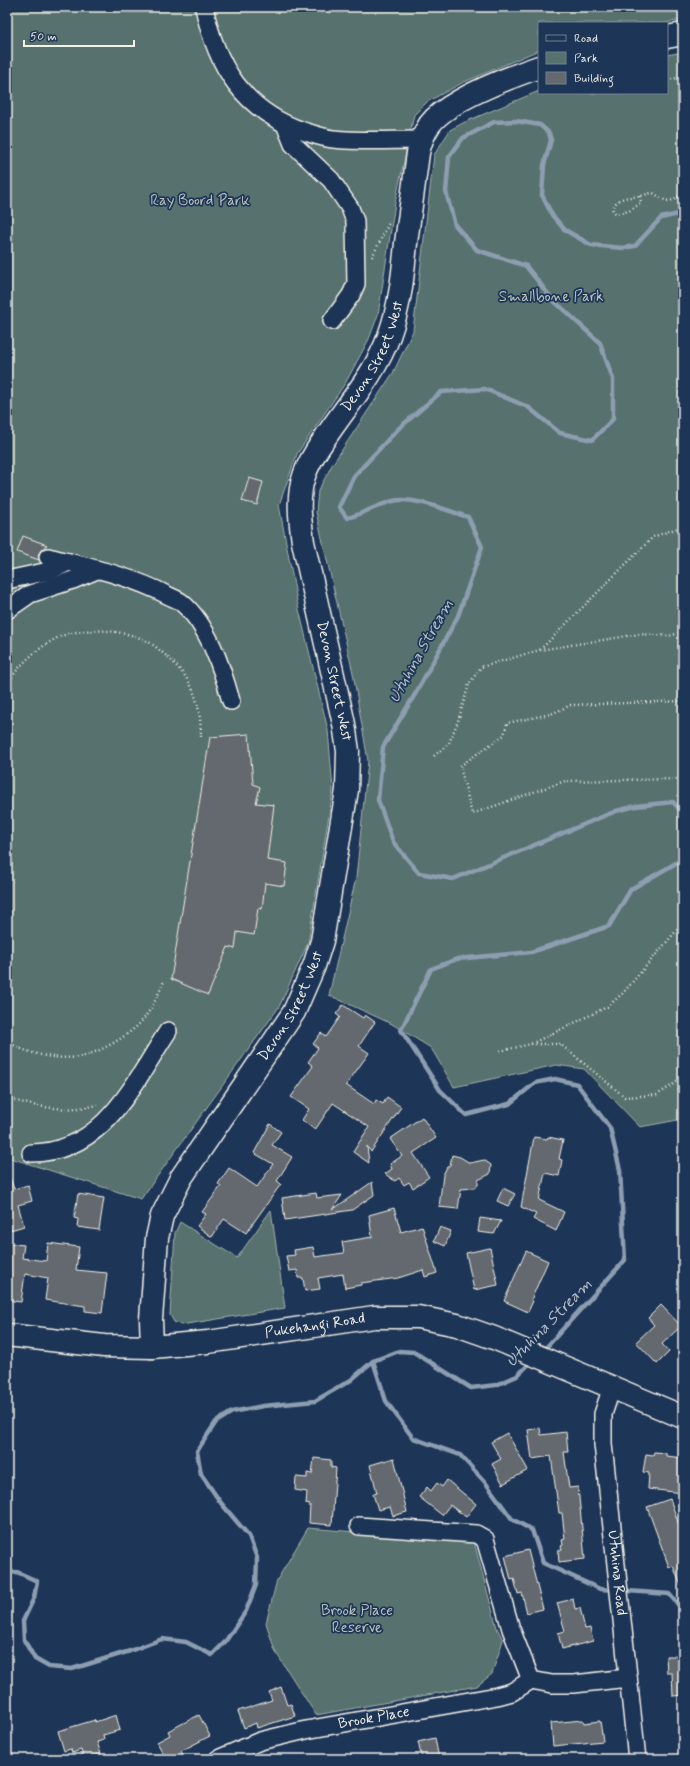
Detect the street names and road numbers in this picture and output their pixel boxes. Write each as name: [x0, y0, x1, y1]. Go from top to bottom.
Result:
street label: Devon Street West: [337, 299, 408, 416]
street label: Devon Street West: [311, 619, 357, 744]
street label: Devon Street West: [253, 948, 328, 1065]
street label: Pukehangi Road: [263, 1308, 367, 1343]
street label: Utuhina Road: [602, 1529, 631, 1617]
street label: Brook Place: [337, 1702, 411, 1734]

